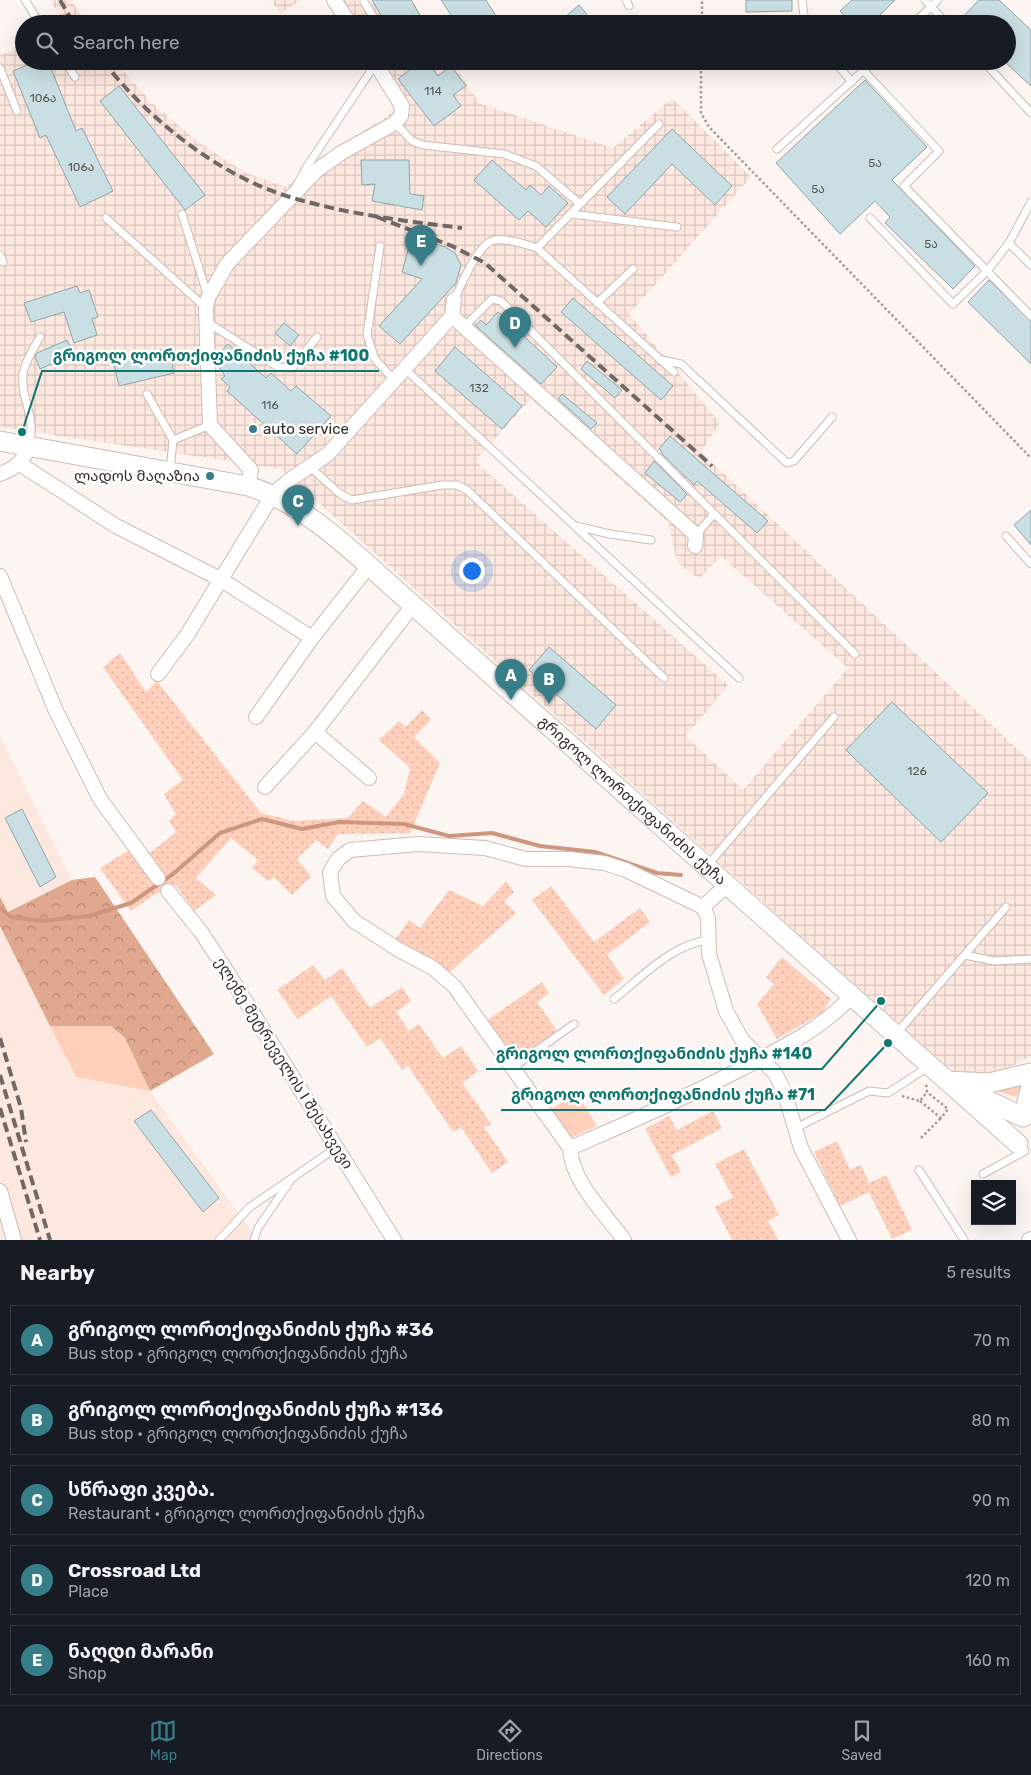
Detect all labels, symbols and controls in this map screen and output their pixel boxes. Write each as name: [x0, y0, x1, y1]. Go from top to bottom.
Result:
search box: [15, 15, 1016, 70]
icon: search: [33, 29, 61, 57]
text: Search here: [73, 31, 180, 54]
house number: 114: [424, 84, 442, 98]
house number: 106ა: [30, 91, 56, 105]
house number: 5ა: [868, 156, 882, 170]
house number: 106ა: [68, 160, 94, 174]
house number: 5ა: [811, 182, 825, 196]
pin: E: [405, 225, 437, 266]
house number: 5ა: [924, 237, 938, 251]
pin: D: [499, 307, 531, 348]
callout: გრიგოლ ლორთქიფანიძის ქუჩა #100: [42, 340, 379, 371]
text: გრიგოლ ლორთქიფანიძის ქუჩა #100: [53, 346, 369, 366]
house number: 132: [469, 381, 489, 395]
house number: 116: [261, 398, 279, 412]
place label: auto service: [263, 420, 349, 438]
marker: auto service: [247, 423, 259, 435]
place label: ლადოს მაღაზია: [74, 467, 200, 485]
marker: ლადოს მაღაზია: [204, 470, 216, 482]
pin: C: [282, 485, 314, 526]
your location: [459, 558, 485, 584]
pin: A: [495, 659, 527, 700]
pin: B: [533, 663, 565, 704]
street label: გრიგოლ ლორთქიფანიძის ქუჩა: [535, 712, 730, 889]
house number: 126: [907, 764, 927, 778]
street label: ელენე მეტრეველის I შესახვევი: [211, 954, 357, 1172]
callout: გრიგოლ ლორთქიფანიძის ქუჩა #140: [486, 1038, 822, 1069]
text: გრიგოლ ლორთქიფანიძის ქუჩა #140: [496, 1044, 812, 1064]
callout: გრიგოლ ლორთქიფანიძის ქუჩა #71: [501, 1079, 825, 1110]
text: გრიგოლ ლორთქიფანიძის ქუჩა #71: [511, 1085, 815, 1105]
map controls: [971, 1180, 1016, 1225]
button: layers: [971, 1180, 1016, 1225]
text: Nearby: [20, 1260, 95, 1285]
text: 5 results: [947, 1263, 1011, 1282]
text: გრიგოლ ლორთქიფანიძის ქუჩა #36: [68, 1318, 434, 1341]
text: A: [31, 1331, 43, 1350]
text: 70 m: [973, 1331, 1010, 1350]
text: Bus stop · გრიგოლ ლორთქიფანიძის ქუჩა: [68, 1344, 408, 1363]
text: გრიგოლ ლორთქიფანიძის ქუჩა #136: [68, 1398, 443, 1421]
text: B: [31, 1411, 43, 1430]
text: 80 m: [972, 1411, 1010, 1430]
text: Bus stop · გრიგოლ ლორთქიფანიძის ქუჩა: [68, 1424, 408, 1443]
text: სწრაფი კვება.: [68, 1478, 215, 1501]
text: C: [31, 1491, 43, 1510]
text: 90 m: [972, 1491, 1010, 1510]
text: Restaurant · გრიგოლ ლორთქიფანიძის ქუჩა: [68, 1504, 425, 1523]
text: Crossroad Ltd: [68, 1559, 201, 1582]
text: D: [31, 1571, 43, 1590]
text: 120 m: [965, 1571, 1010, 1590]
text: Place: [68, 1582, 109, 1601]
text: ნაღდი მარანი: [68, 1640, 214, 1663]
text: E: [32, 1651, 42, 1670]
text: 160 m: [965, 1651, 1010, 1670]
text: Shop: [68, 1664, 106, 1683]
tab: Map: [149, 1717, 177, 1764]
tab: Directions: [476, 1717, 543, 1764]
tab: Saved: [842, 1717, 882, 1764]

